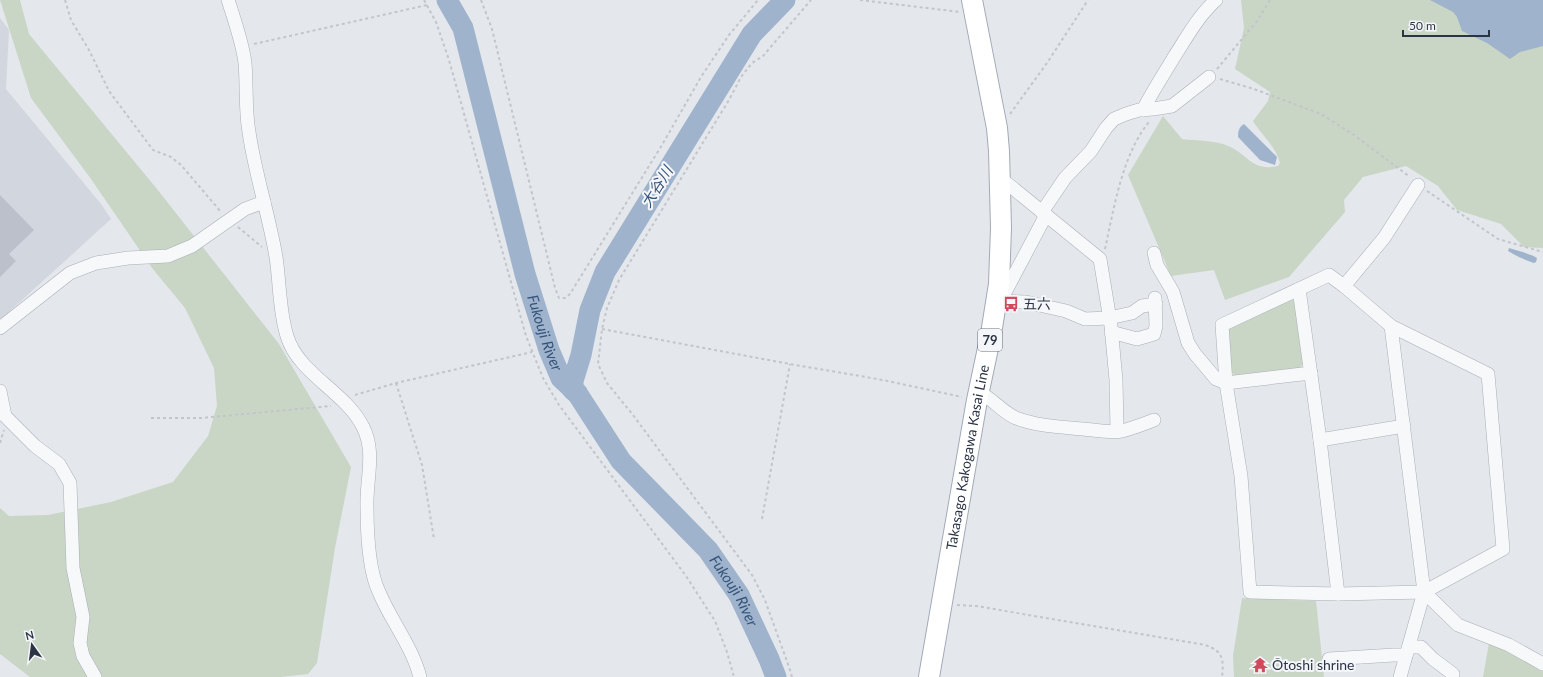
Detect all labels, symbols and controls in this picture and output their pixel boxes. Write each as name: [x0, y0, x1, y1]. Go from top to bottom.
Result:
scale bar: [1403, 12, 1489, 38]
text: 50 m: [1409, 18, 1436, 33]
water label: 大谷川: [637, 161, 677, 210]
water label: Fukouji River: [524, 292, 567, 374]
bus stop icon: 五六: [1002, 295, 1020, 313]
place label: 五六: [1023, 295, 1051, 312]
road number: 79: [978, 329, 1002, 351]
street label: Takasago Kakogawa Kasai Line: [942, 363, 992, 551]
water label: Fukouji River: [706, 551, 763, 630]
north arrow: [12, 625, 52, 665]
text: N: [24, 627, 35, 642]
temple icon: Ōtoshi shrine: [1251, 656, 1269, 674]
place label: Ōtoshi shrine: [1272, 656, 1354, 673]

